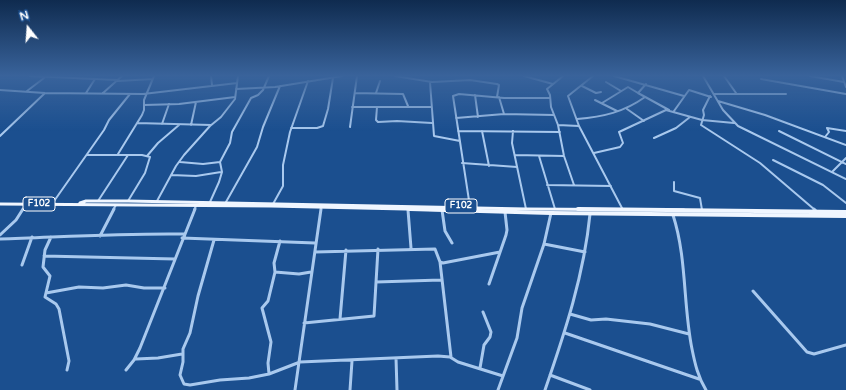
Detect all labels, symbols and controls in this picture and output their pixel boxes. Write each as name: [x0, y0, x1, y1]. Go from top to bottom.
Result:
north arrow: [8, 8, 48, 48]
text: N: [18, 9, 30, 24]
road number: F102: [23, 197, 55, 211]
road number: F102: [445, 199, 477, 213]

